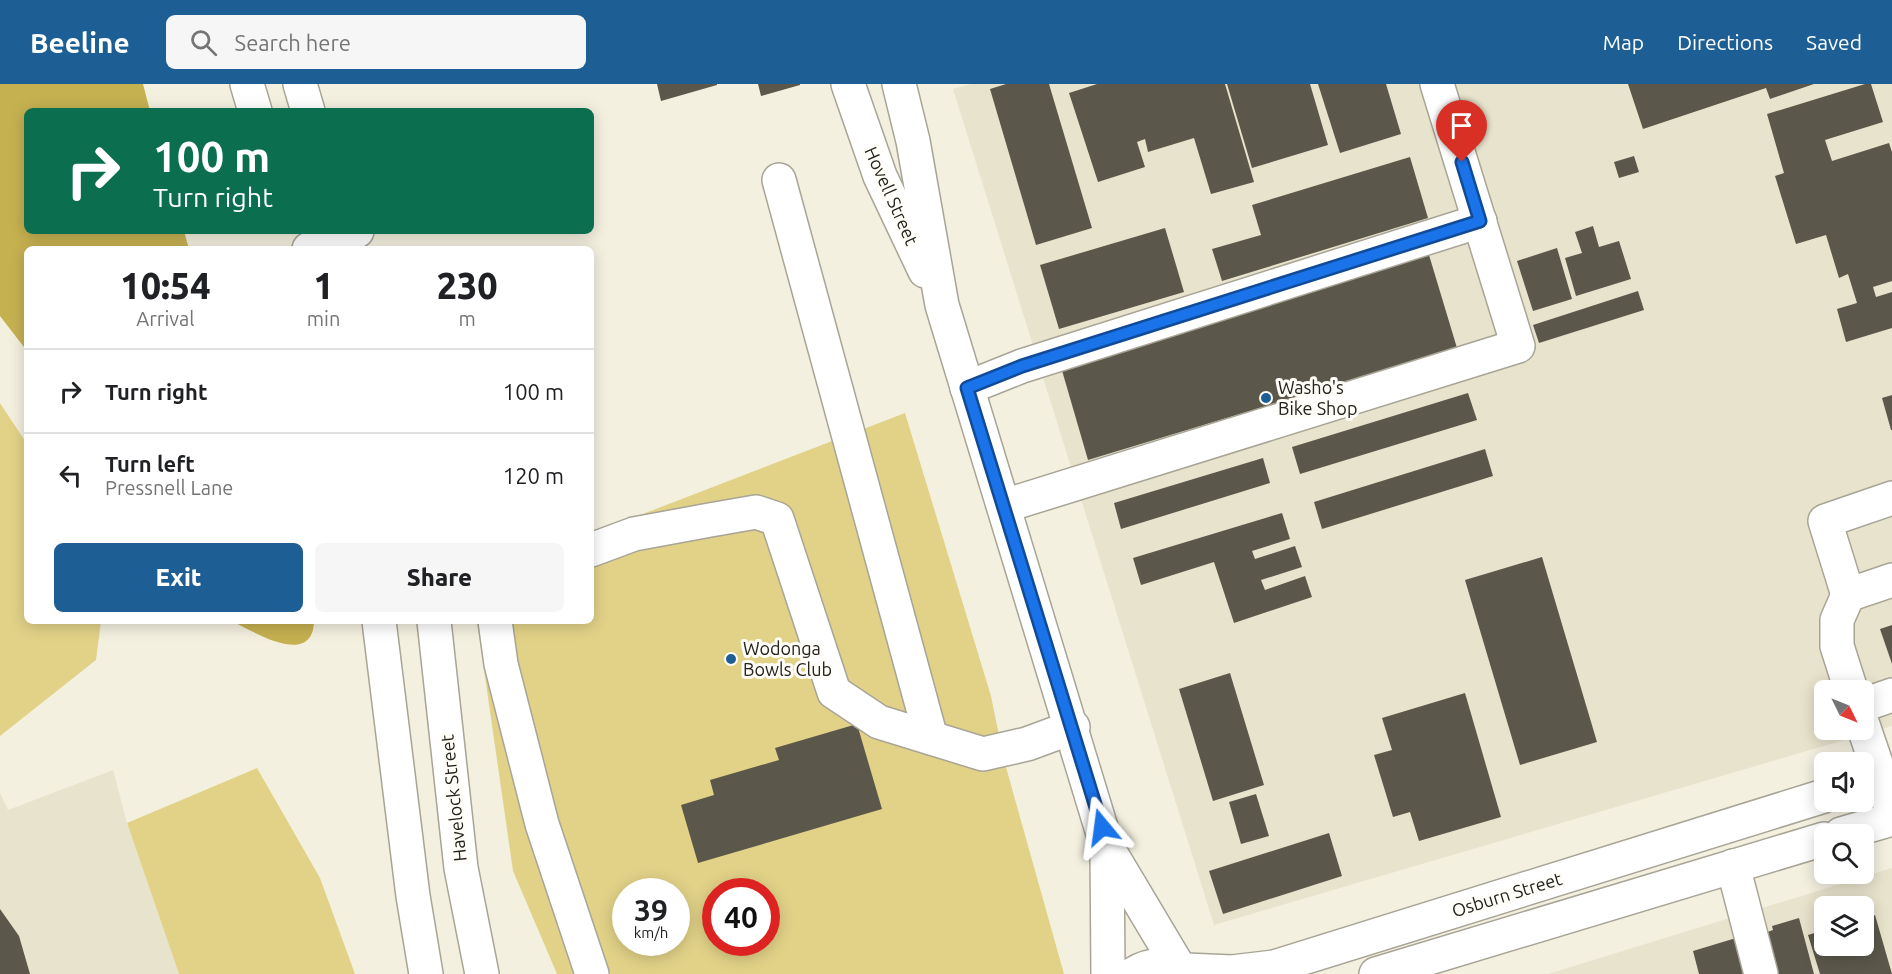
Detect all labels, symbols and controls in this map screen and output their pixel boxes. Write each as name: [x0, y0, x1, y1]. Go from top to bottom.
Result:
search box: [166, 15, 586, 69]
icon: search: [187, 26, 220, 59]
text: Beeline: [30, 27, 130, 58]
text: Search here: [235, 30, 351, 55]
text: Map: [1603, 30, 1644, 54]
text: Directions: [1677, 30, 1773, 54]
text: Saved: [1806, 30, 1862, 54]
pin: [1436, 100, 1487, 162]
icon: arrive: [1445, 109, 1478, 142]
icon: right: [54, 132, 132, 210]
text: 100 m: [153, 133, 270, 180]
street label: Hovell Street: [861, 143, 923, 248]
text: Turn right: [153, 182, 273, 212]
text: 10:54: [120, 265, 210, 306]
text: 1: [313, 265, 334, 306]
text: 230: [437, 265, 498, 306]
text: Arrival: [136, 307, 195, 330]
text: min: [307, 307, 340, 330]
text: m: [459, 307, 476, 330]
icon: right: [54, 375, 87, 408]
place label: Washo's Bike Shop: [1278, 377, 1357, 418]
text: Turn right: [105, 379, 207, 404]
text: 100 m: [503, 379, 564, 404]
marker: Washo's Bike Shop: [1259, 391, 1273, 405]
text: Turn left: [105, 451, 195, 476]
icon: left: [54, 459, 87, 492]
text: 120 m: [503, 463, 564, 488]
text: Pressnell Lane: [105, 476, 233, 499]
button: Exit: [54, 543, 303, 612]
button: Share: [315, 543, 564, 612]
place label: Wodonga Bowls Club: [743, 638, 832, 679]
marker: Wodonga Bowls Club: [724, 652, 738, 666]
north arrow: [1814, 680, 1874, 740]
map controls: [1814, 680, 1874, 956]
street label: Havelock Street: [436, 734, 470, 863]
button: sound: [1814, 752, 1874, 812]
position arrow: [1070, 795, 1134, 859]
button: search: [1814, 824, 1874, 884]
street label: Osburn Street: [1449, 868, 1564, 920]
speed limit sign: 40: [702, 878, 780, 956]
text: 39: [634, 893, 668, 927]
button: layers: [1814, 896, 1874, 956]
text: km/h: [634, 924, 668, 941]

